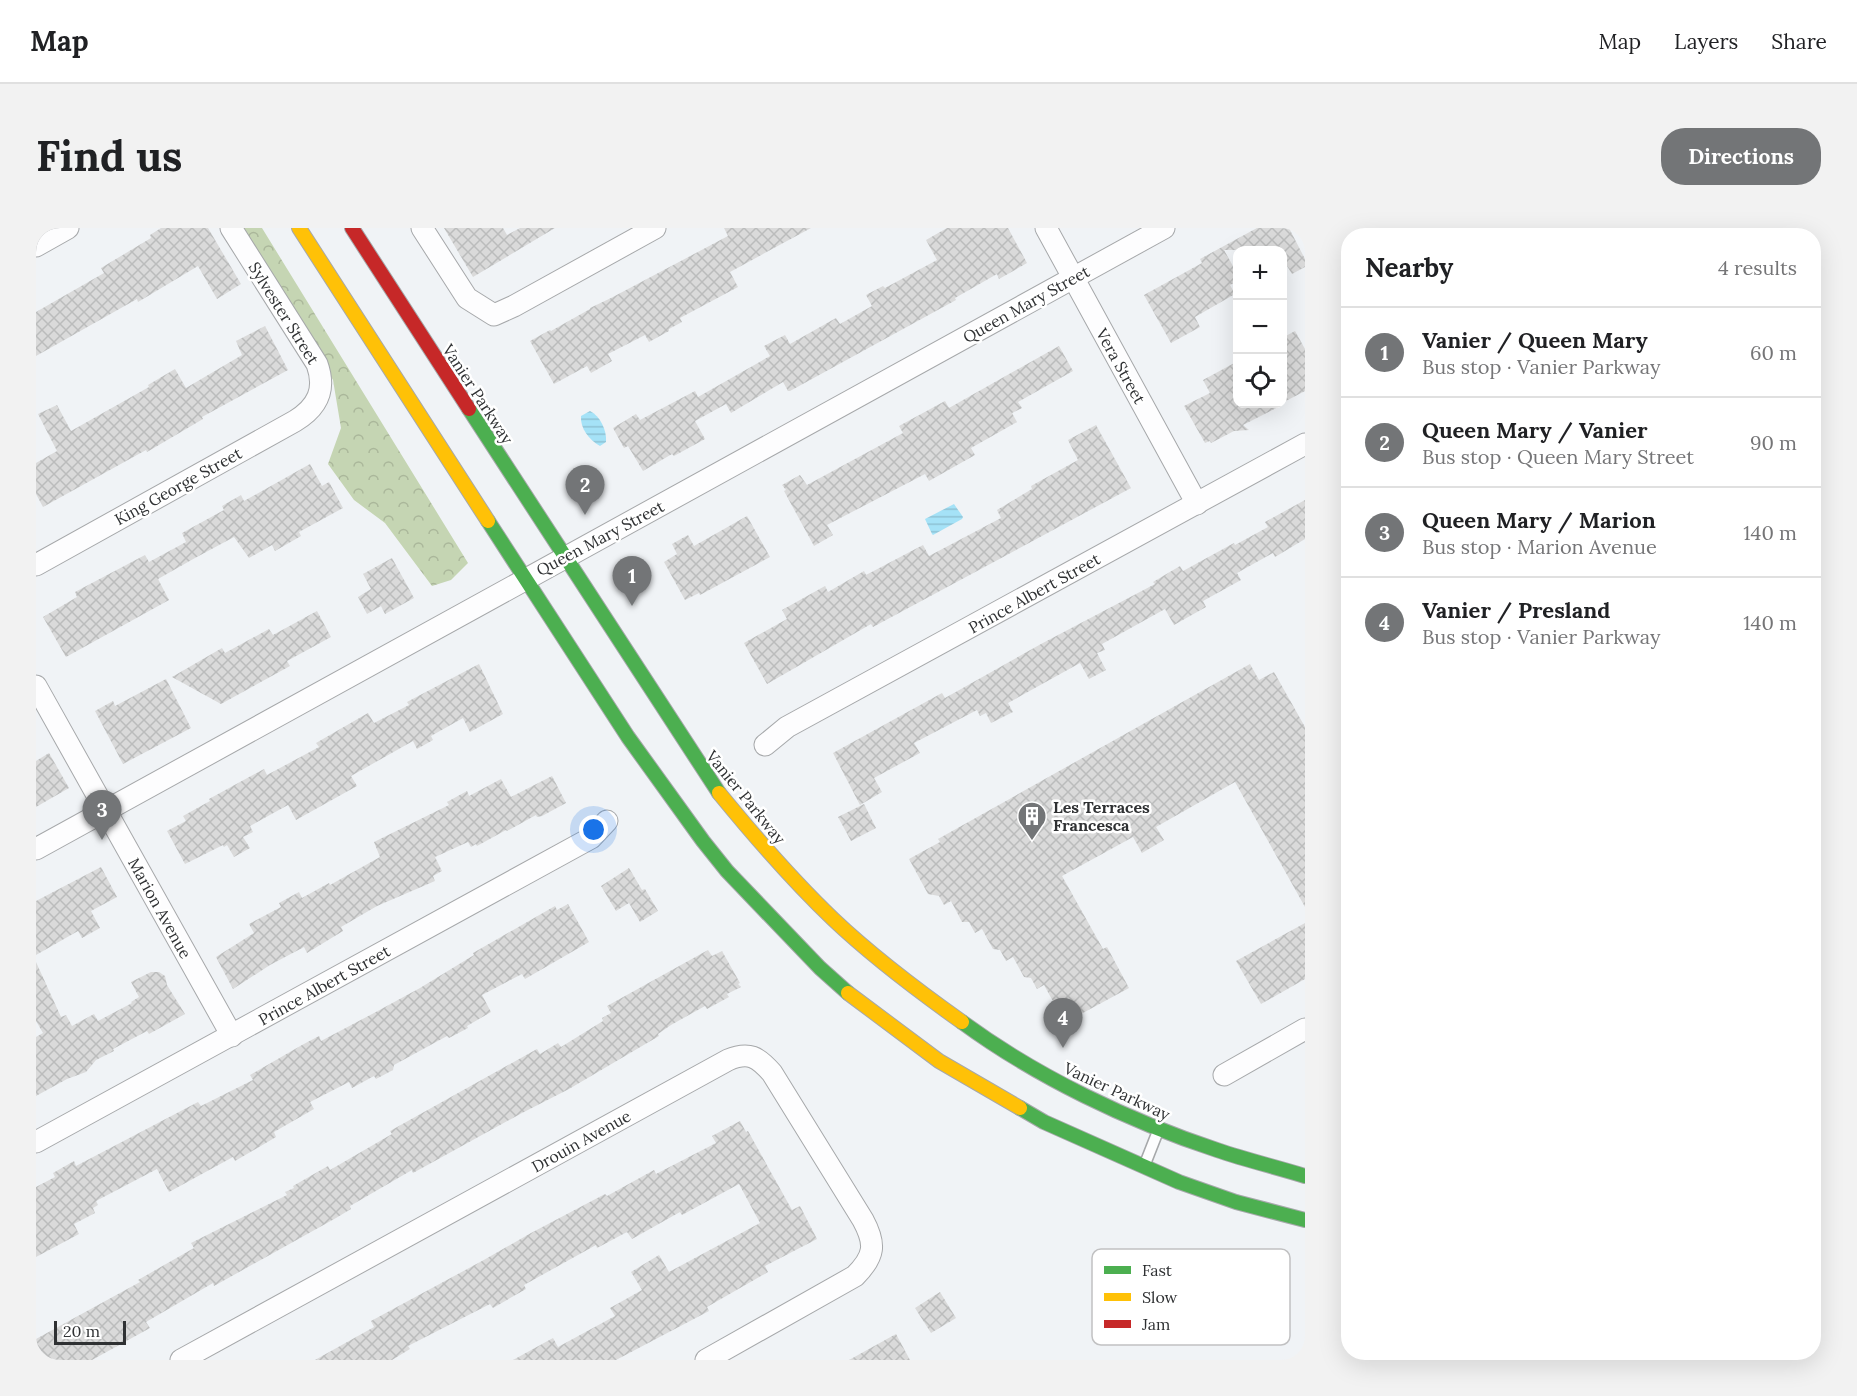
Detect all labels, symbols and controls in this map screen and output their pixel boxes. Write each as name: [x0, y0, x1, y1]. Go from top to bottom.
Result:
text: Map: [30, 23, 89, 59]
text: Map: [1598, 28, 1641, 55]
text: Layers: [1674, 28, 1738, 55]
text: Share: [1771, 28, 1827, 55]
button: Directions: [1661, 128, 1821, 185]
text: Find us: [36, 129, 182, 183]
map controls: [1233, 246, 1287, 408]
button: +: [1233, 246, 1287, 300]
text: Nearby: [1365, 251, 1453, 284]
text: 4 results: [1718, 255, 1797, 280]
street label: Sylvester Street: [244, 258, 324, 369]
street label: Queen Mary Street: [959, 261, 1093, 347]
button: −: [1233, 300, 1287, 354]
street label: Vera Street: [1092, 324, 1150, 408]
text: Vanier / Queen Mary: [1422, 326, 1648, 354]
street label: Vanier Parkway: [438, 340, 518, 448]
text: 1: [1380, 340, 1389, 365]
text: 60 m: [1750, 340, 1797, 365]
button: locate: [1233, 354, 1287, 408]
text: Bus stop · Vanier Parkway: [1422, 354, 1660, 379]
text: Queen Mary / Vanier: [1422, 416, 1648, 444]
text: 2: [1379, 430, 1390, 455]
text: 90 m: [1750, 430, 1797, 455]
street label: King George Street: [111, 442, 246, 529]
text: Bus stop · Queen Mary Street: [1422, 444, 1694, 469]
pin: 2: [566, 466, 604, 515]
street label: Queen Mary Street: [533, 496, 668, 580]
text: Queen Mary / Marion: [1422, 506, 1656, 534]
text: 3: [1379, 520, 1390, 545]
text: 140 m: [1743, 520, 1797, 545]
text: Bus stop · Marion Avenue: [1422, 534, 1657, 559]
street label: Prince Albert Street: [965, 548, 1104, 637]
pin: 1: [612, 556, 652, 606]
text: Vanier / Presland: [1422, 596, 1610, 624]
text: 4: [1379, 610, 1390, 635]
text: 140 m: [1743, 610, 1797, 635]
text: Bus stop · Vanier Parkway: [1422, 624, 1660, 649]
street label: Vanier Parkway: [701, 745, 790, 848]
pin: 3: [82, 790, 122, 840]
place label: Les Terraces Francesca: [1053, 797, 1150, 835]
building icon: Les Terraces Francesca: [1016, 800, 1048, 842]
your location: [579, 815, 608, 844]
street label: Marion Avenue: [124, 854, 196, 962]
street label: Prince Albert Street: [255, 940, 394, 1029]
pin: 4: [1044, 998, 1082, 1048]
street label: Vanier Parkway: [1060, 1057, 1174, 1125]
street label: Drouin Avenue: [528, 1105, 634, 1177]
legend: [1092, 1249, 1290, 1345]
text: Fast: [1142, 1260, 1173, 1280]
text: Slow: [1142, 1287, 1178, 1307]
text: Jam: [1141, 1314, 1170, 1334]
scale bar: [54, 1318, 126, 1346]
text: 20 m: [63, 1321, 100, 1341]

